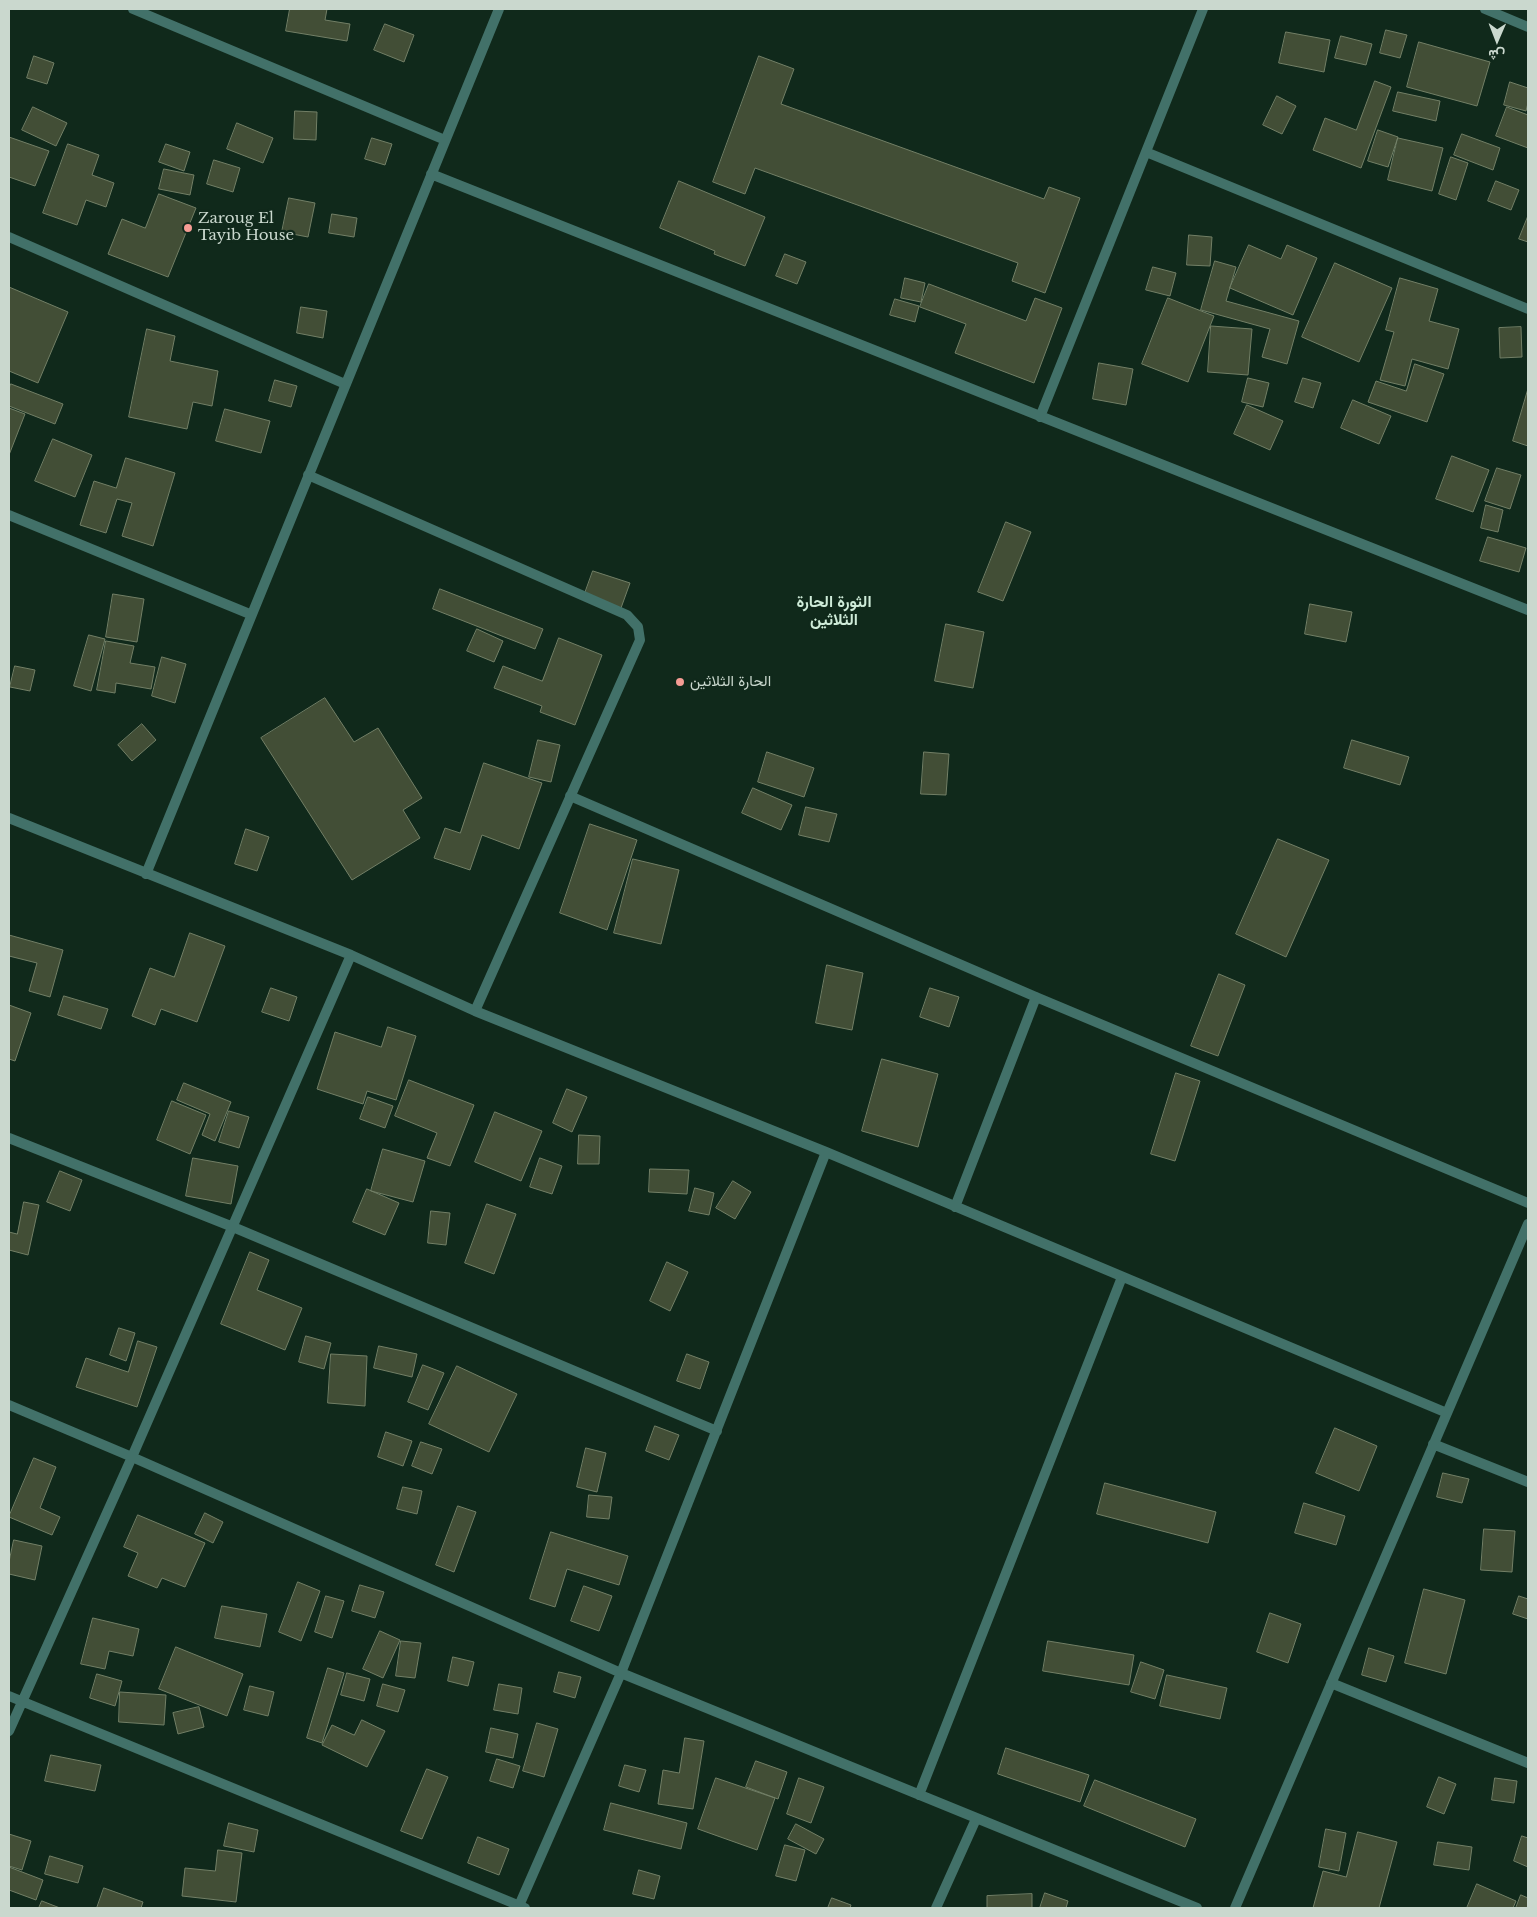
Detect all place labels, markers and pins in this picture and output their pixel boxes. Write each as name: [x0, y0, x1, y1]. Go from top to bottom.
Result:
place label: Zaroug El Tayib House: [198, 210, 294, 245]
marker: Zaroug El Tayib House: [182, 222, 194, 234]
place label: الحارة الثلاثين: [690, 673, 771, 691]
marker: الحارة الثلاثين: [674, 676, 686, 688]

